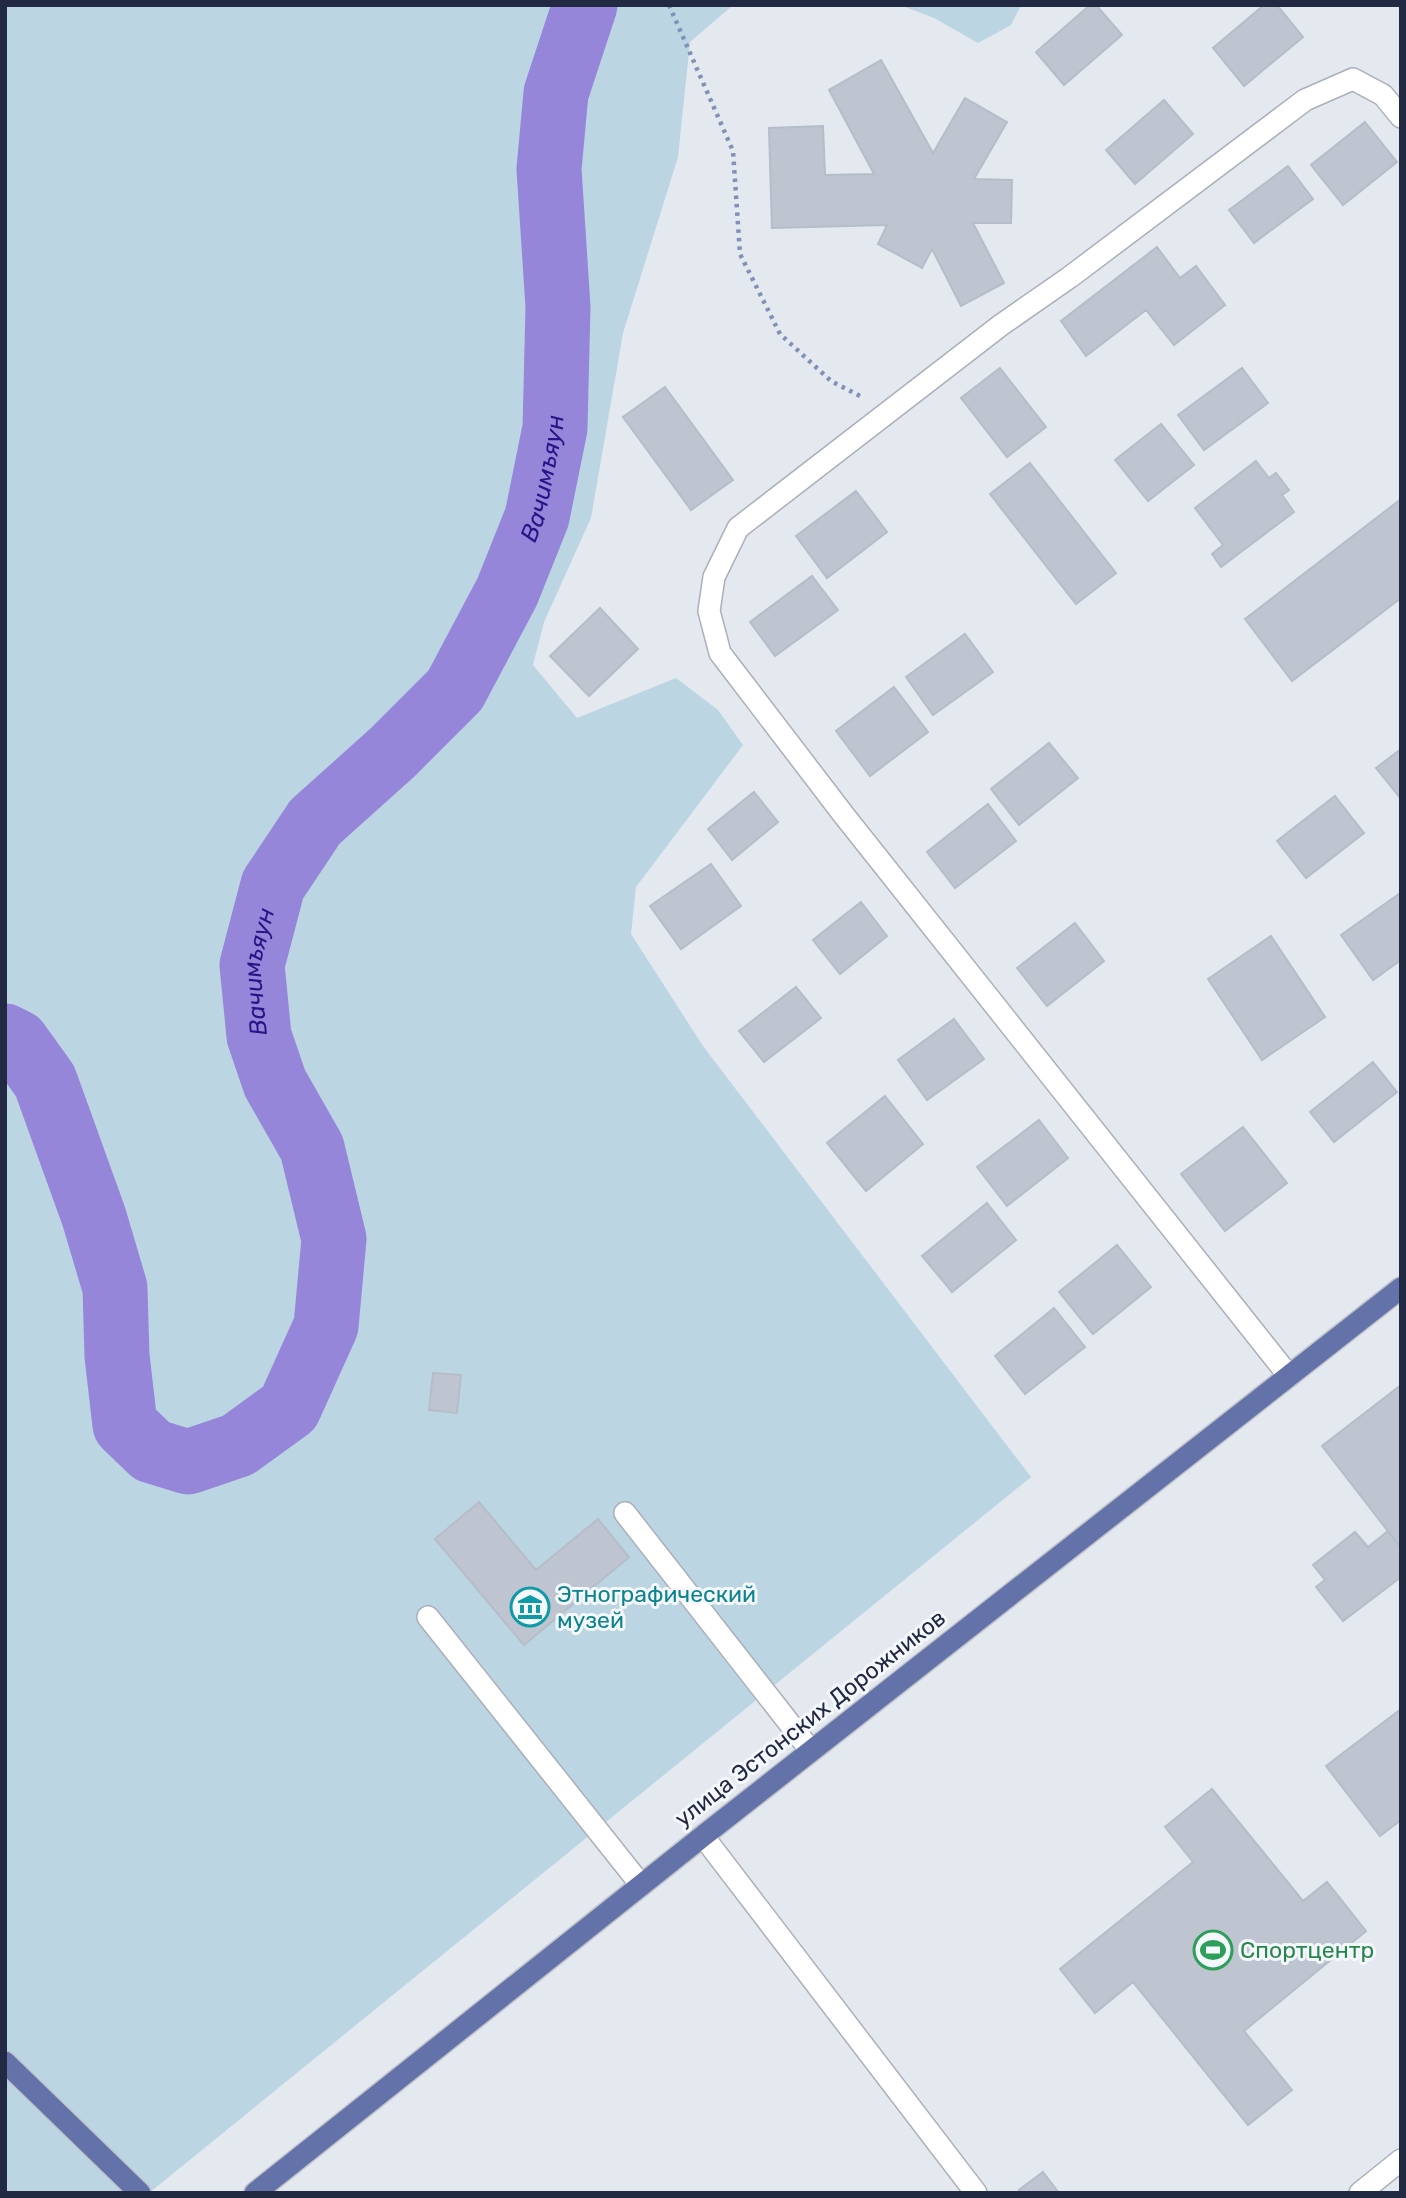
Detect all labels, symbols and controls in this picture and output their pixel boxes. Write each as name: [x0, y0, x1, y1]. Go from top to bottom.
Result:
water label: Вачимъяун: [515, 414, 569, 546]
water label: Вачимъяун: [238, 905, 280, 1037]
place label: Этнографический музей: [557, 1580, 756, 1634]
museum icon: Этнографический музей: [509, 1586, 551, 1628]
street label: улица Эстонских Дорожников: [669, 1604, 951, 1832]
sports icon: Спортцентр: [1192, 1929, 1234, 1971]
place label: Спортцентр: [1240, 1936, 1374, 1964]

